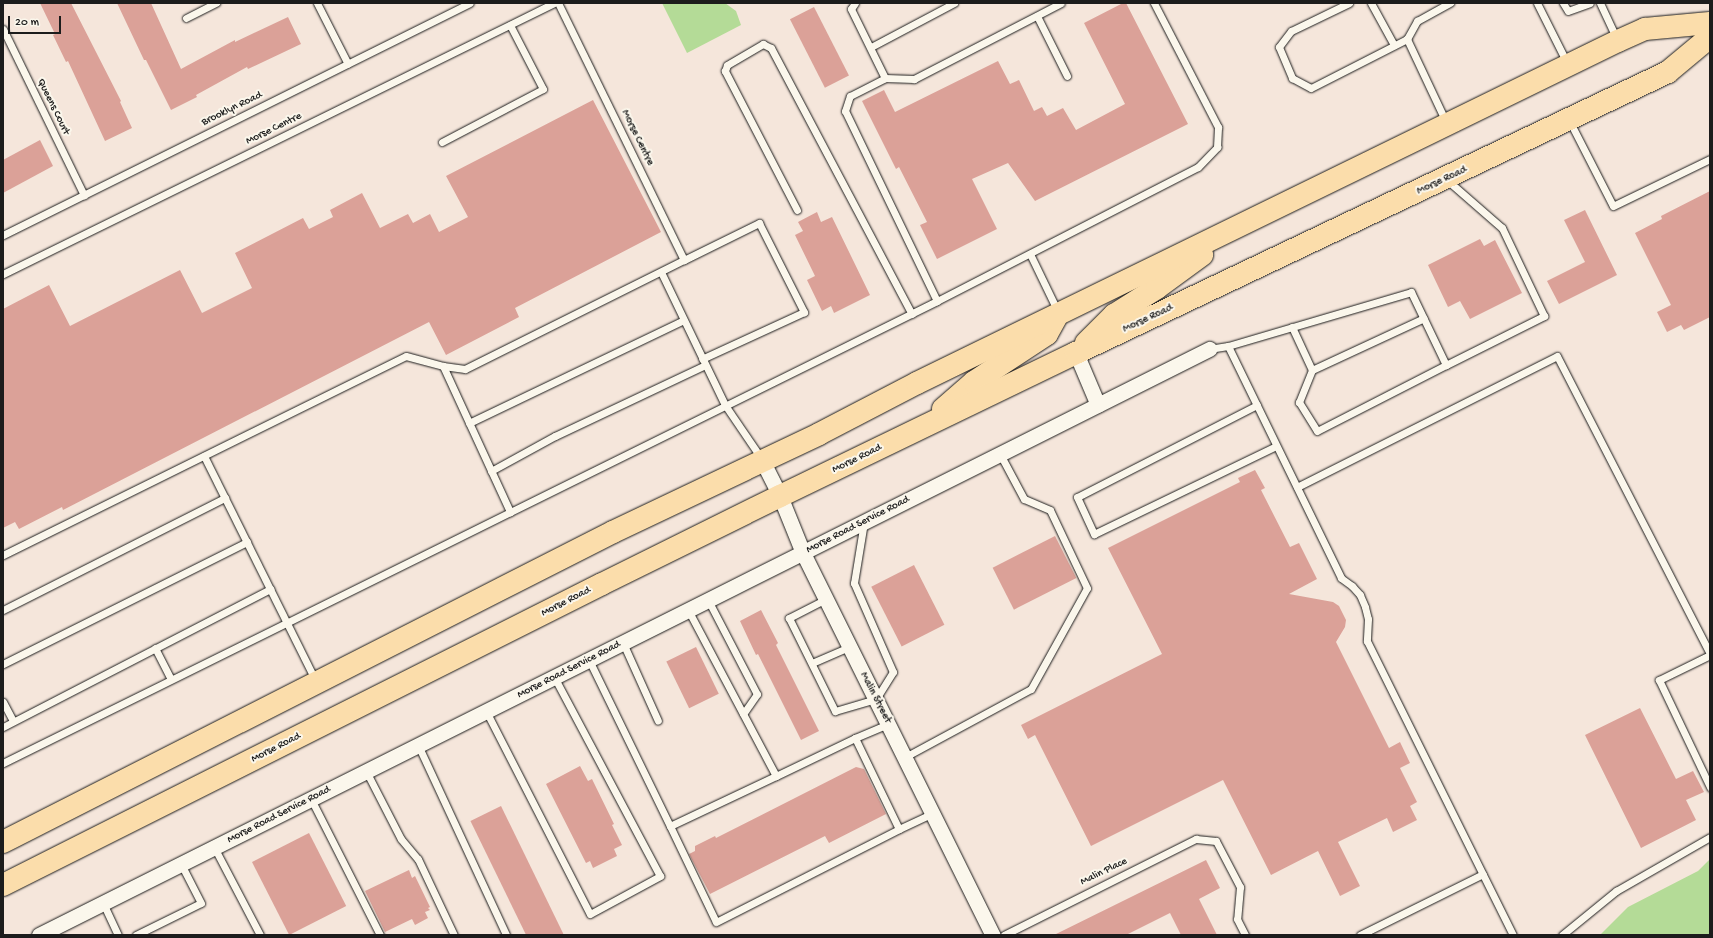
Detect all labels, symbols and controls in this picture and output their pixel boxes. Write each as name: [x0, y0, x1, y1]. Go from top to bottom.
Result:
scale bar: [10, 8, 63, 34]
text: 20 m: [15, 16, 39, 30]
street label: Queens Court: [34, 77, 72, 137]
street label: Brooklyn Road: [200, 89, 264, 129]
street label: Morse Centre: [618, 108, 656, 168]
street label: Morse Centre: [244, 110, 304, 148]
street label: Morse Road: [1415, 164, 1469, 198]
street label: Morse Road: [1121, 302, 1175, 336]
street label: Morse Road: [830, 441, 884, 477]
street label: Morse Road Service Road: [804, 493, 912, 557]
street label: Morse Road: [539, 584, 593, 620]
street label: Morse Road Service Road: [515, 638, 623, 702]
street label: Malin Street: [856, 670, 894, 726]
street label: Morse Road: [249, 730, 303, 766]
street label: Morse Road Service Road: [225, 783, 333, 847]
street label: Malin Place: [1078, 855, 1130, 889]

